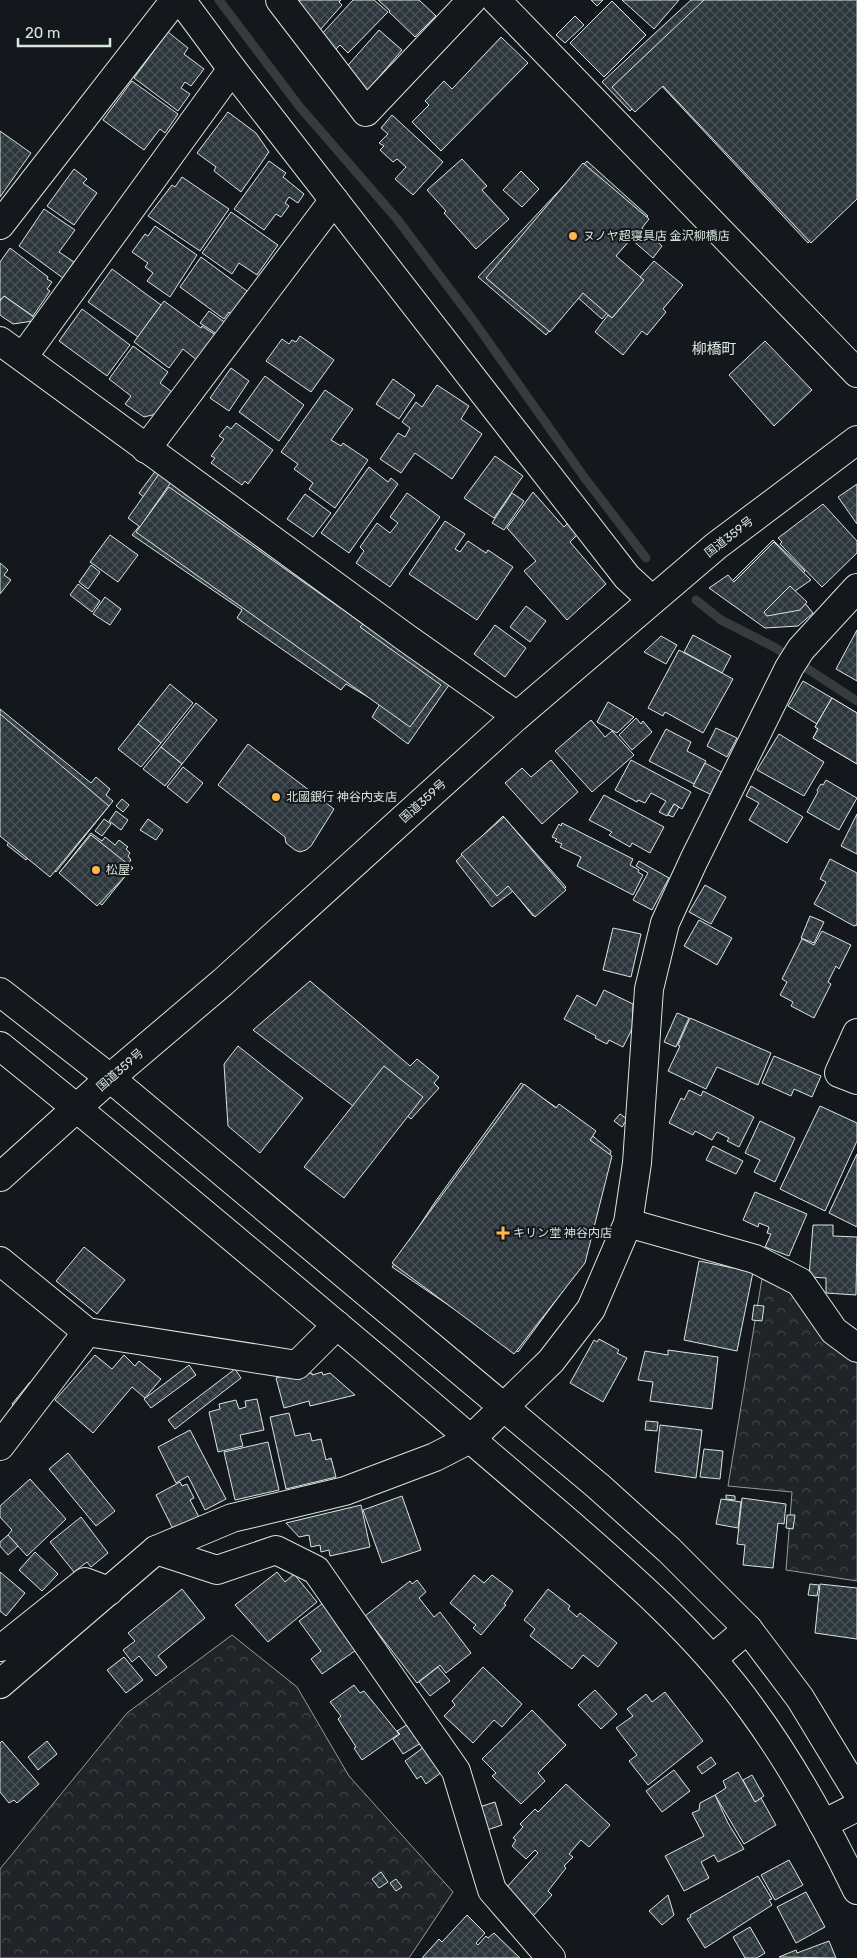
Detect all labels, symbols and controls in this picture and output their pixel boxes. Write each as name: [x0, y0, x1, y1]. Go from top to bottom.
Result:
scale bar: [18, 15, 110, 47]
text: 20 m: [25, 24, 60, 42]
place label: ヌノヤ超寝具店 金沢柳橋店: [583, 229, 730, 243]
marker: ヌノヤ超寝具店 金沢柳橋店: [567, 230, 579, 242]
district label: 柳橋町: [691, 340, 737, 358]
street label: 国道359号: [702, 514, 756, 560]
street label: 国道359号: [397, 777, 449, 825]
place label: 北國銀行 神谷内支店: [286, 790, 397, 804]
marker: 北國銀行 神谷内支店: [270, 791, 282, 803]
place label: 松屋: [106, 863, 130, 877]
marker: 松屋: [90, 864, 102, 876]
street label: 国道359号: [94, 1046, 146, 1094]
place label: キリン堂 神谷内店: [513, 1226, 612, 1240]
marker: キリン堂 神谷内店: [497, 1227, 509, 1239]

